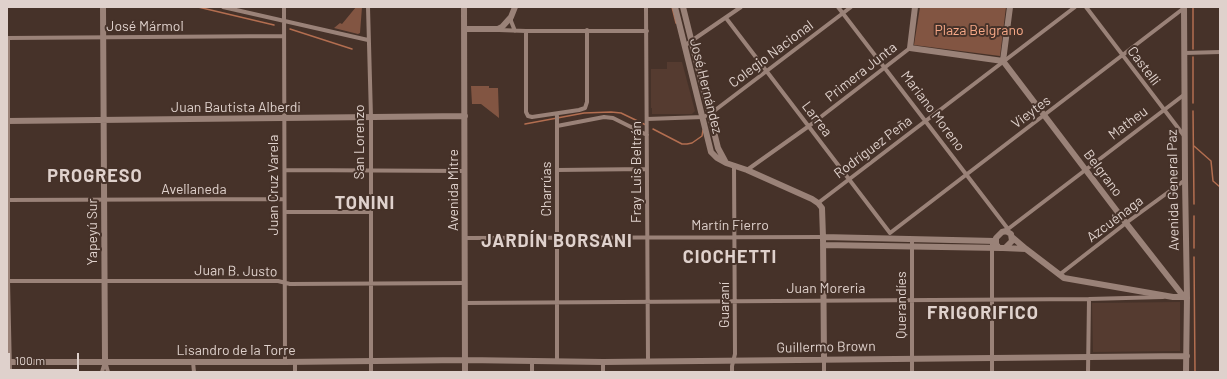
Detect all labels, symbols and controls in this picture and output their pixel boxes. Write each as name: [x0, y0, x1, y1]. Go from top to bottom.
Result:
street label: Colegio Nacional: [725, 17, 817, 91]
street label: José Mármol: [106, 18, 184, 34]
park label: Plaza Belgrano: [934, 22, 1024, 38]
street label: José Hernández: [686, 36, 726, 136]
street label: Primera Junta: [822, 39, 900, 105]
street label: Castelli: [1124, 43, 1164, 89]
street label: Mariano Moreno: [897, 68, 969, 154]
street label: Vieytes: [1008, 92, 1054, 132]
street label: Larrea: [798, 98, 836, 140]
street label: Juan Bautista Alberdi: [171, 99, 301, 115]
street label: Matheu: [1105, 103, 1151, 143]
street label: San Lorenzo: [351, 104, 367, 180]
street label: Rodríguez Peña: [831, 112, 915, 182]
street label: Fray Luis Beltrán: [628, 121, 644, 223]
street label: Avenida General Paz: [1164, 129, 1182, 251]
street label: Juan Cruz Varela: [265, 135, 281, 235]
street label: Belgrano: [1080, 146, 1126, 200]
street label: Avenida Mitre: [445, 149, 461, 231]
street label: Charrúas: [538, 162, 554, 216]
district label: PROGRESO: [47, 165, 143, 187]
street label: Avellaneda: [161, 181, 227, 197]
district label: TONINI: [335, 192, 395, 214]
street label: Azcuénaga: [1083, 192, 1147, 246]
street label: Yapeyú Sur: [84, 199, 100, 265]
street label: Martín Fierro: [691, 217, 769, 233]
district label: JARDÍN BORSANI: [481, 230, 633, 252]
district label: CIOCHETTI: [683, 246, 777, 268]
street label: Juan B. Justo: [194, 262, 278, 280]
street label: Querandíes: [893, 271, 909, 339]
street label: Juan Moreria: [786, 280, 866, 296]
street label: Guaraní: [716, 282, 732, 328]
district label: FRIGORIFICO: [927, 302, 1039, 324]
street label: Guillermo Brown: [776, 338, 876, 356]
street label: Lisandro de la Torre: [176, 342, 296, 358]
scale bar: [10, 345, 81, 371]
text: 100 m: [15, 353, 45, 367]

